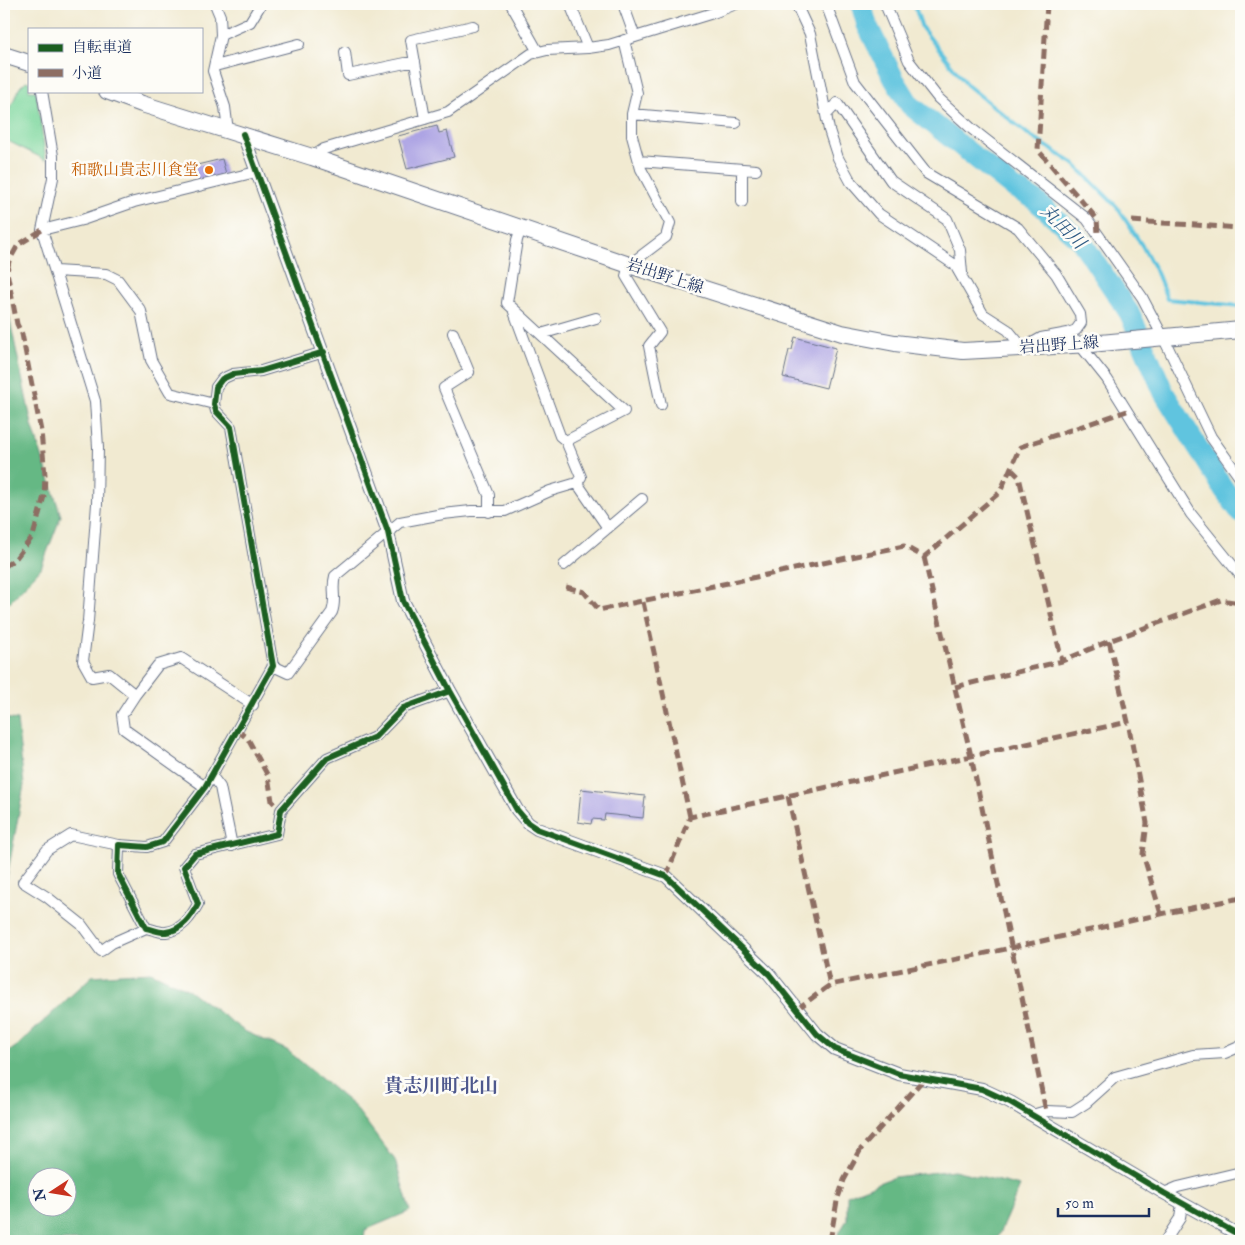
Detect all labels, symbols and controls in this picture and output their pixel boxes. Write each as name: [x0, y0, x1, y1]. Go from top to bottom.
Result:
legend: [28, 28, 202, 92]
text: 自転車道: [72, 38, 132, 57]
text: 小道: [72, 64, 102, 83]
place label: 和歌山貴志川食堂: [71, 160, 199, 180]
marker: 和歌山貴志川食堂: [203, 164, 215, 176]
water label: 丸田川: [1036, 200, 1092, 256]
street label: 岩出野上線: [624, 254, 706, 298]
street label: 岩出野上線: [1018, 332, 1100, 358]
district label: 貴志川町北山: [384, 1074, 498, 1098]
north arrow: [28, 1168, 78, 1218]
scale bar: [1058, 1185, 1149, 1217]
text: N: [30, 1186, 50, 1203]
text: 50 m: [1065, 1194, 1094, 1213]

